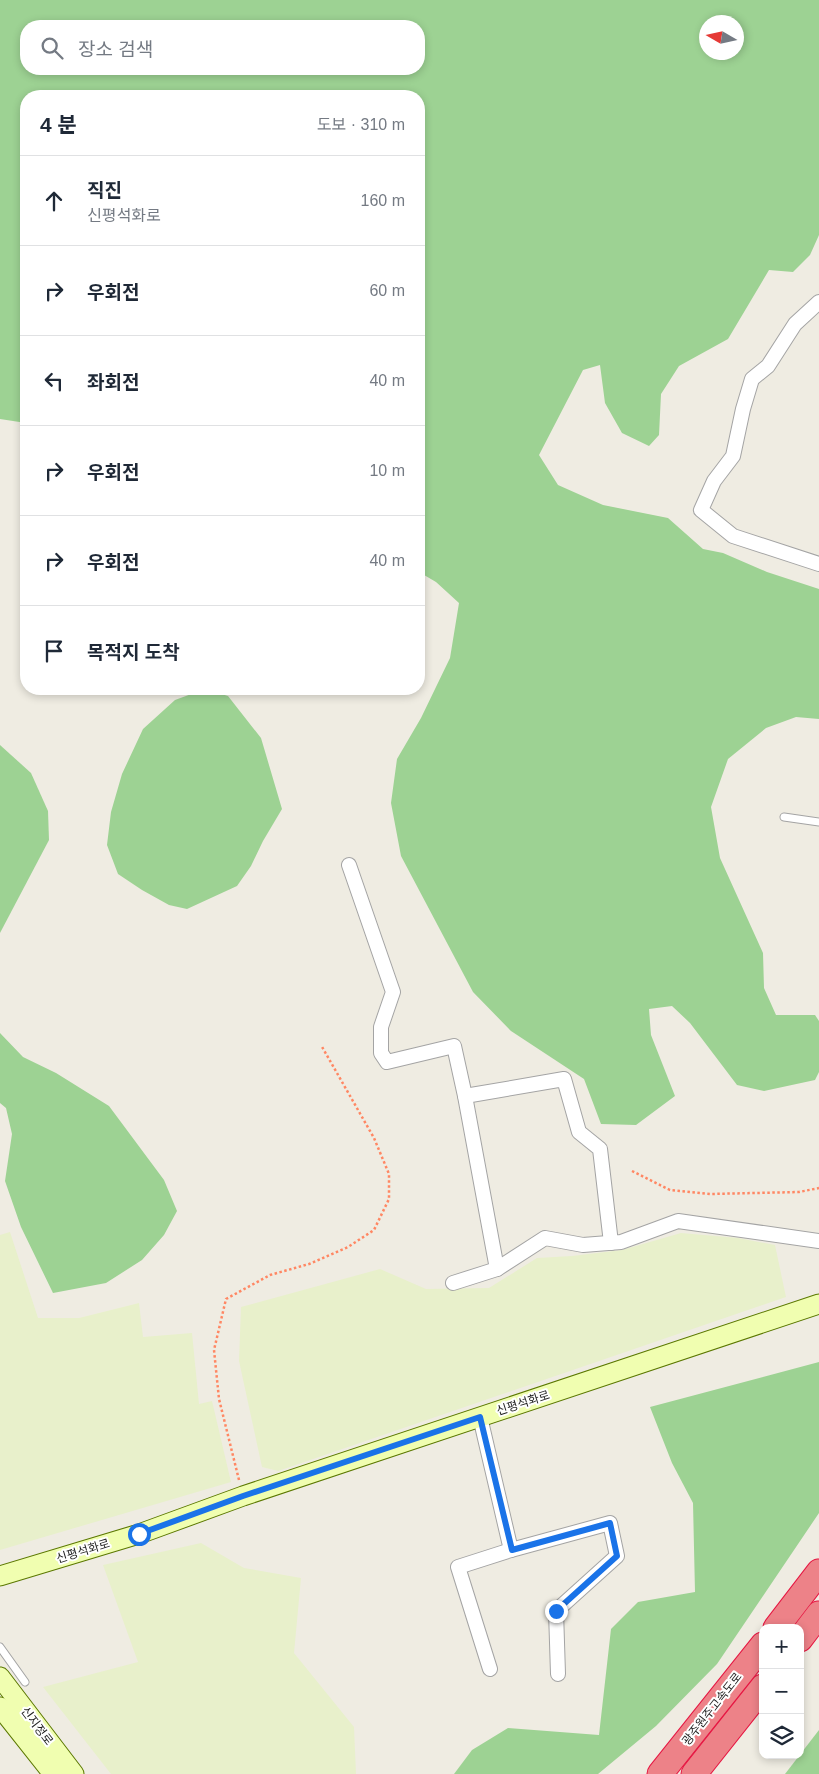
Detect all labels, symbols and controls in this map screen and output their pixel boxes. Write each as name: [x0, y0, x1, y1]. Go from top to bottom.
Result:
north arrow: [699, 15, 744, 60]
search box: [20, 20, 425, 75]
icon: search: [38, 34, 66, 62]
text: 장소 검색: [78, 39, 153, 60]
text: 4 분: [40, 113, 77, 136]
text: 도보 · 310 m: [317, 116, 405, 133]
text: 직진: [87, 180, 122, 201]
icon: ahead: [40, 187, 68, 215]
text: 160 m: [361, 192, 405, 209]
text: 신평석화로: [87, 207, 161, 224]
icon: right: [40, 277, 68, 305]
text: 우회전: [87, 282, 139, 303]
text: 60 m: [369, 282, 405, 299]
icon: left: [40, 367, 68, 395]
text: 좌회전: [87, 372, 139, 393]
text: 40 m: [369, 372, 405, 389]
icon: right: [40, 457, 68, 485]
text: 우회전: [87, 462, 139, 483]
text: 10 m: [369, 462, 405, 479]
icon: right: [40, 547, 68, 575]
text: 우회전: [87, 552, 139, 573]
text: 40 m: [369, 552, 405, 569]
icon: arrive: [40, 637, 68, 665]
text: 목적지 도착: [87, 642, 180, 663]
street label: 신평석화로: [495, 1388, 551, 1418]
route start: [128, 1523, 151, 1546]
street label: 신평석화로: [55, 1536, 111, 1566]
route end: [545, 1600, 568, 1623]
map controls: [759, 1624, 804, 1759]
button: +: [759, 1624, 804, 1669]
button: −: [759, 1669, 804, 1714]
street label: 광주원주고속도로: [679, 1670, 745, 1748]
street label: 신지정로: [18, 1704, 56, 1748]
button: layers: [759, 1714, 804, 1759]

